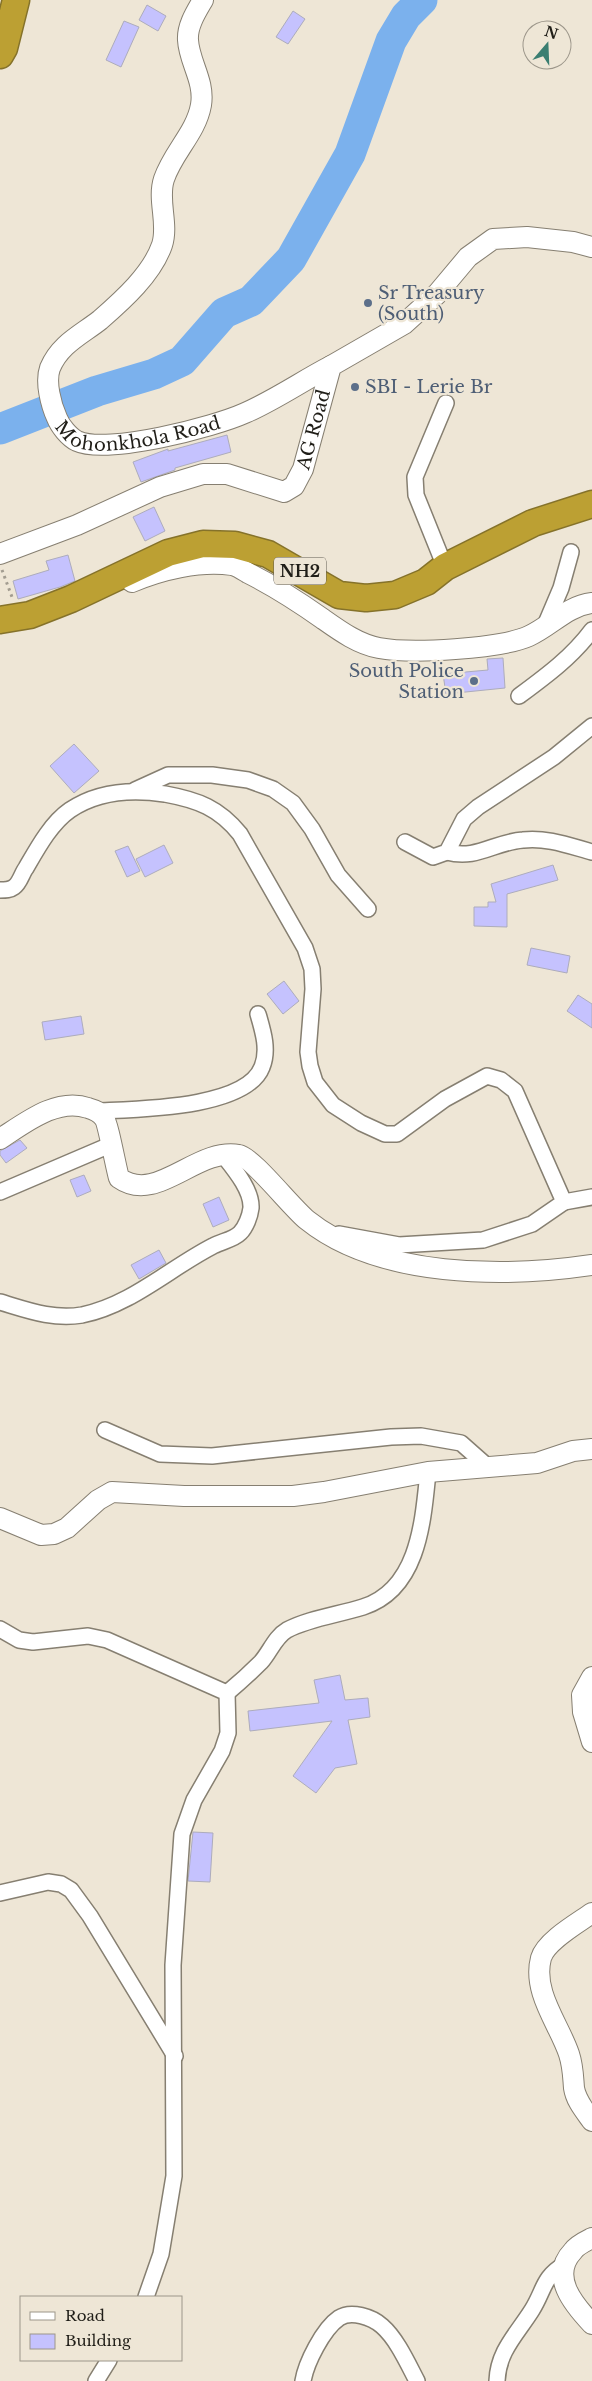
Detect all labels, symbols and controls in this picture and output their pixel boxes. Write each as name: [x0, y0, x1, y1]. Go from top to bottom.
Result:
north arrow: [522, 20, 572, 70]
text: N: [542, 22, 560, 43]
place label: Sr Treasury (South): [378, 282, 485, 325]
marker: Sr Treasury (South): [362, 297, 374, 309]
place label: SBI - Lerie Br: [365, 376, 493, 398]
marker: SBI - Lerie Br: [349, 381, 361, 393]
street label: AG Road: [292, 387, 335, 473]
street label: Mohonkhola Road: [56, 405, 228, 429]
text: Mohonkhola Road: [50, 412, 223, 456]
road number: NH2: [274, 558, 326, 584]
place label: South Police Station: [349, 660, 464, 703]
marker: South Police Station: [468, 675, 480, 687]
legend: [20, 2296, 182, 2361]
text: Road: [65, 2306, 105, 2325]
text: Building: [65, 2331, 132, 2350]

